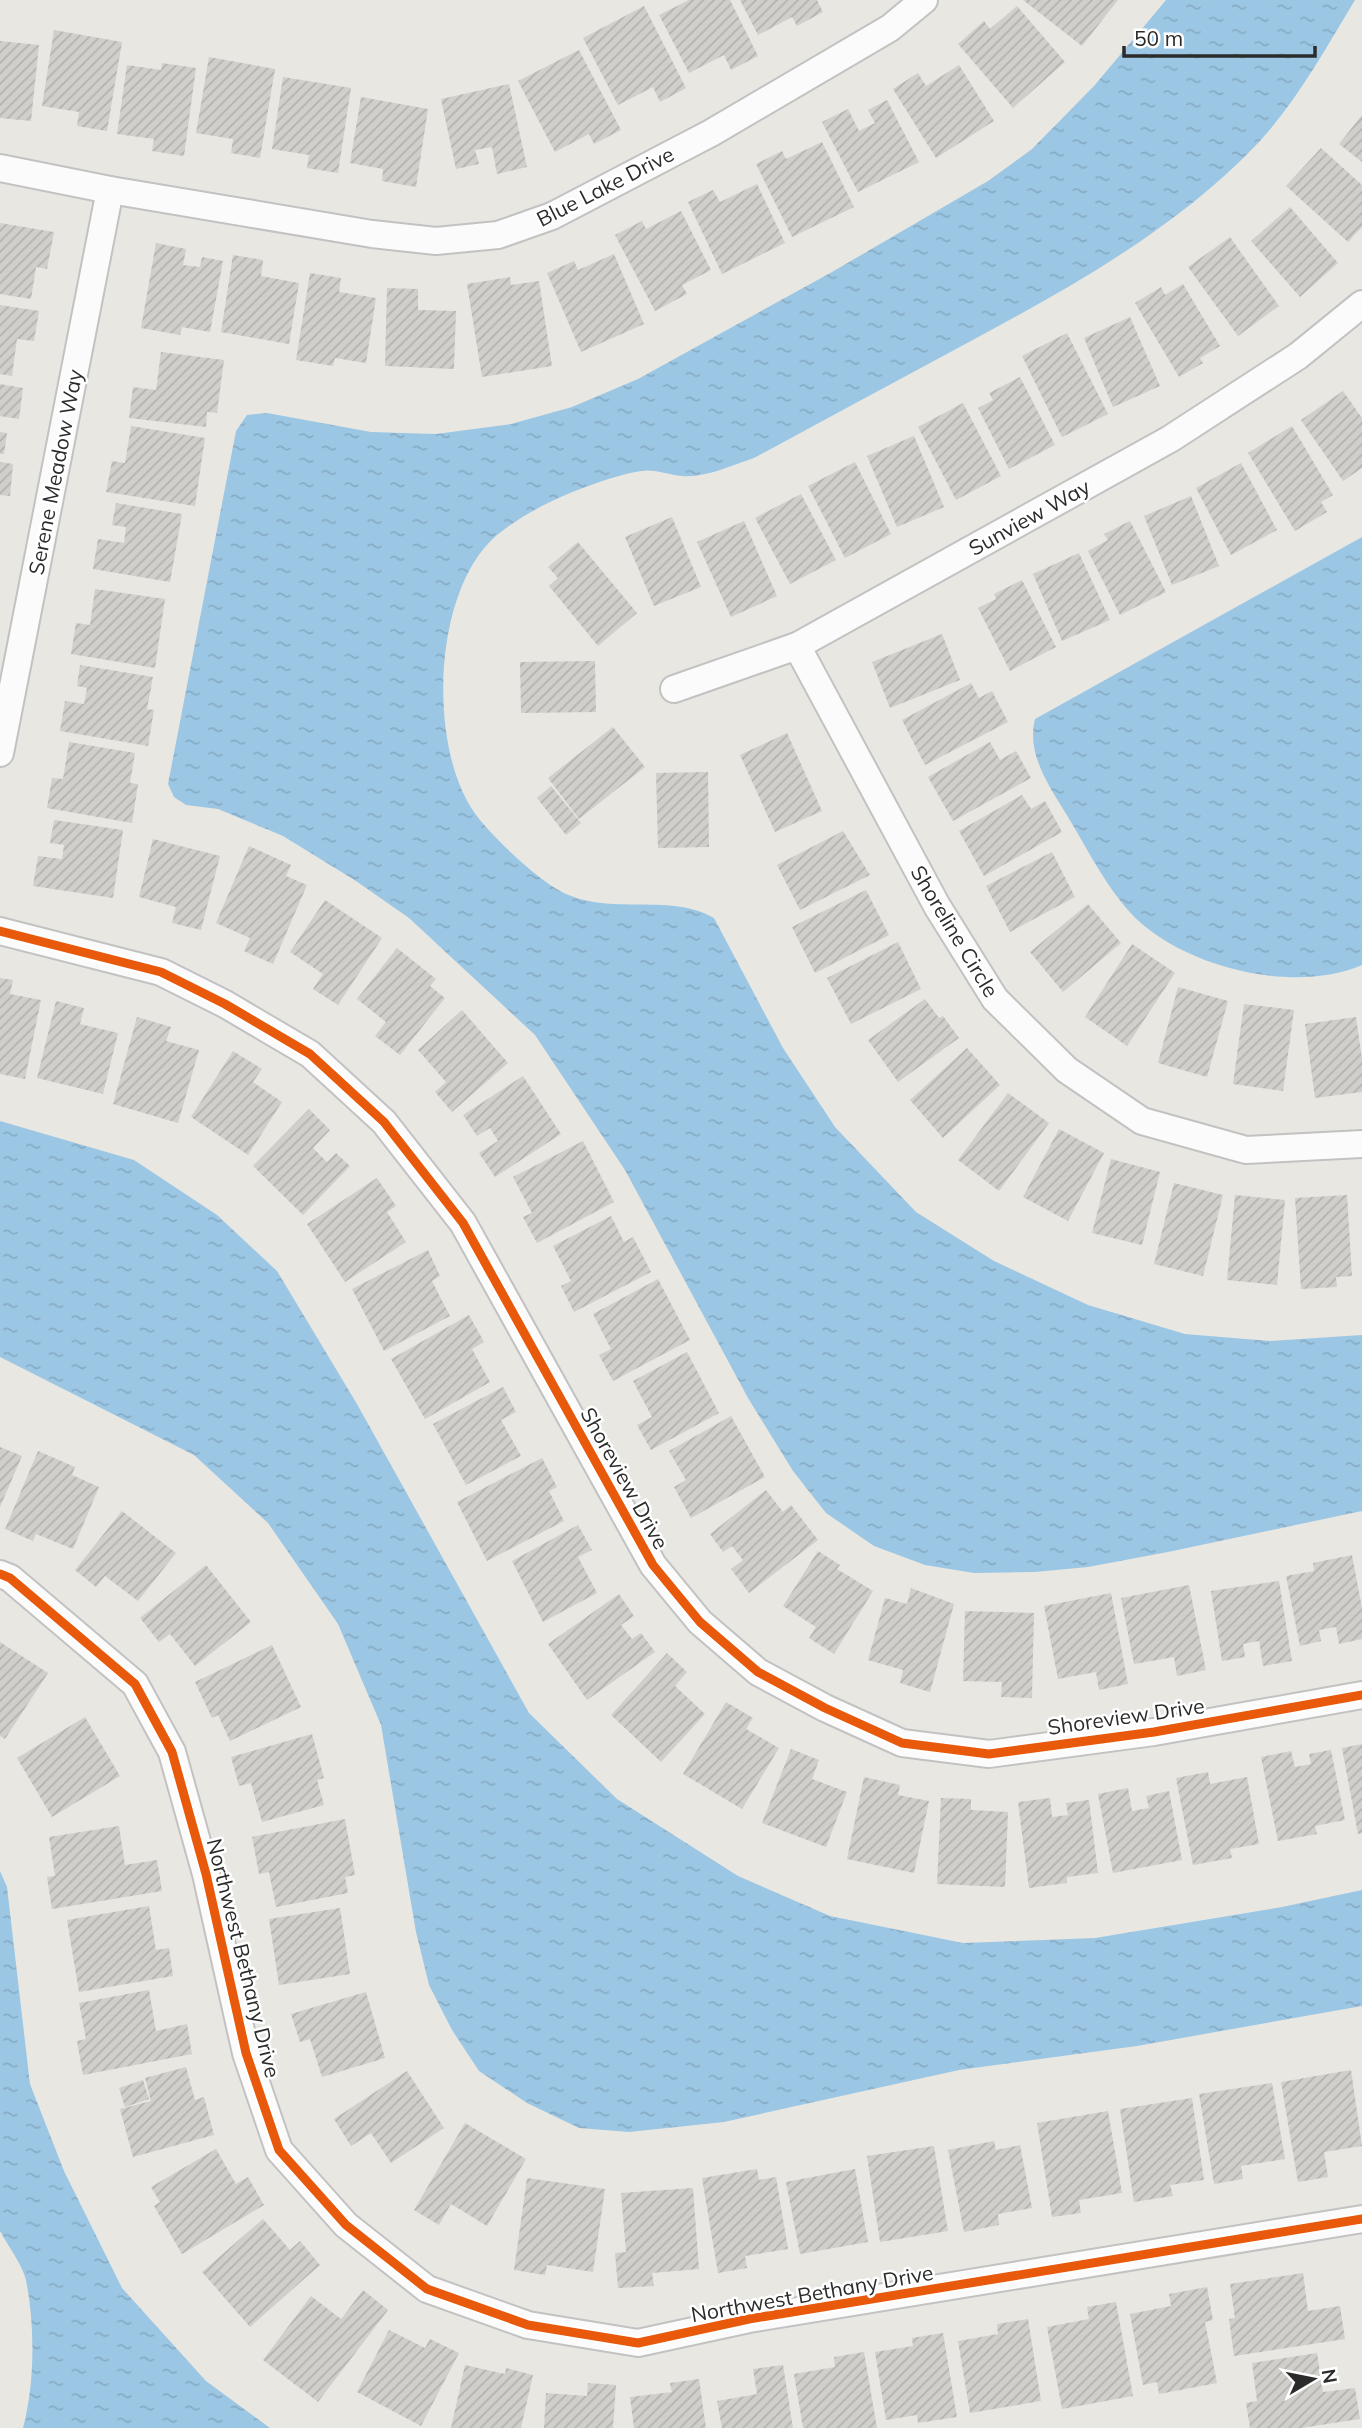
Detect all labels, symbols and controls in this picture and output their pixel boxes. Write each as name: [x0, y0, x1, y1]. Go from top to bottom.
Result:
scale bar: [1124, 14, 1315, 58]
text: 50 m: [1134, 25, 1183, 51]
street label: Blue Lake Drive: [532, 140, 678, 232]
street label: Serene Meadow Way: [22, 367, 88, 577]
street label: Sunview Way: [964, 473, 1094, 561]
street label: Shoreline Circle: [905, 860, 1005, 1002]
street label: Shoreview Drive: [575, 1403, 675, 1553]
street label: Shoreview Drive: [1046, 1692, 1206, 1740]
street label: Northwest Bethany Drive: [202, 1836, 286, 2080]
street label: Northwest Bethany Drive: [689, 2259, 935, 2327]
north arrow: [1278, 2344, 1348, 2414]
text: N: [1317, 2367, 1343, 2385]

